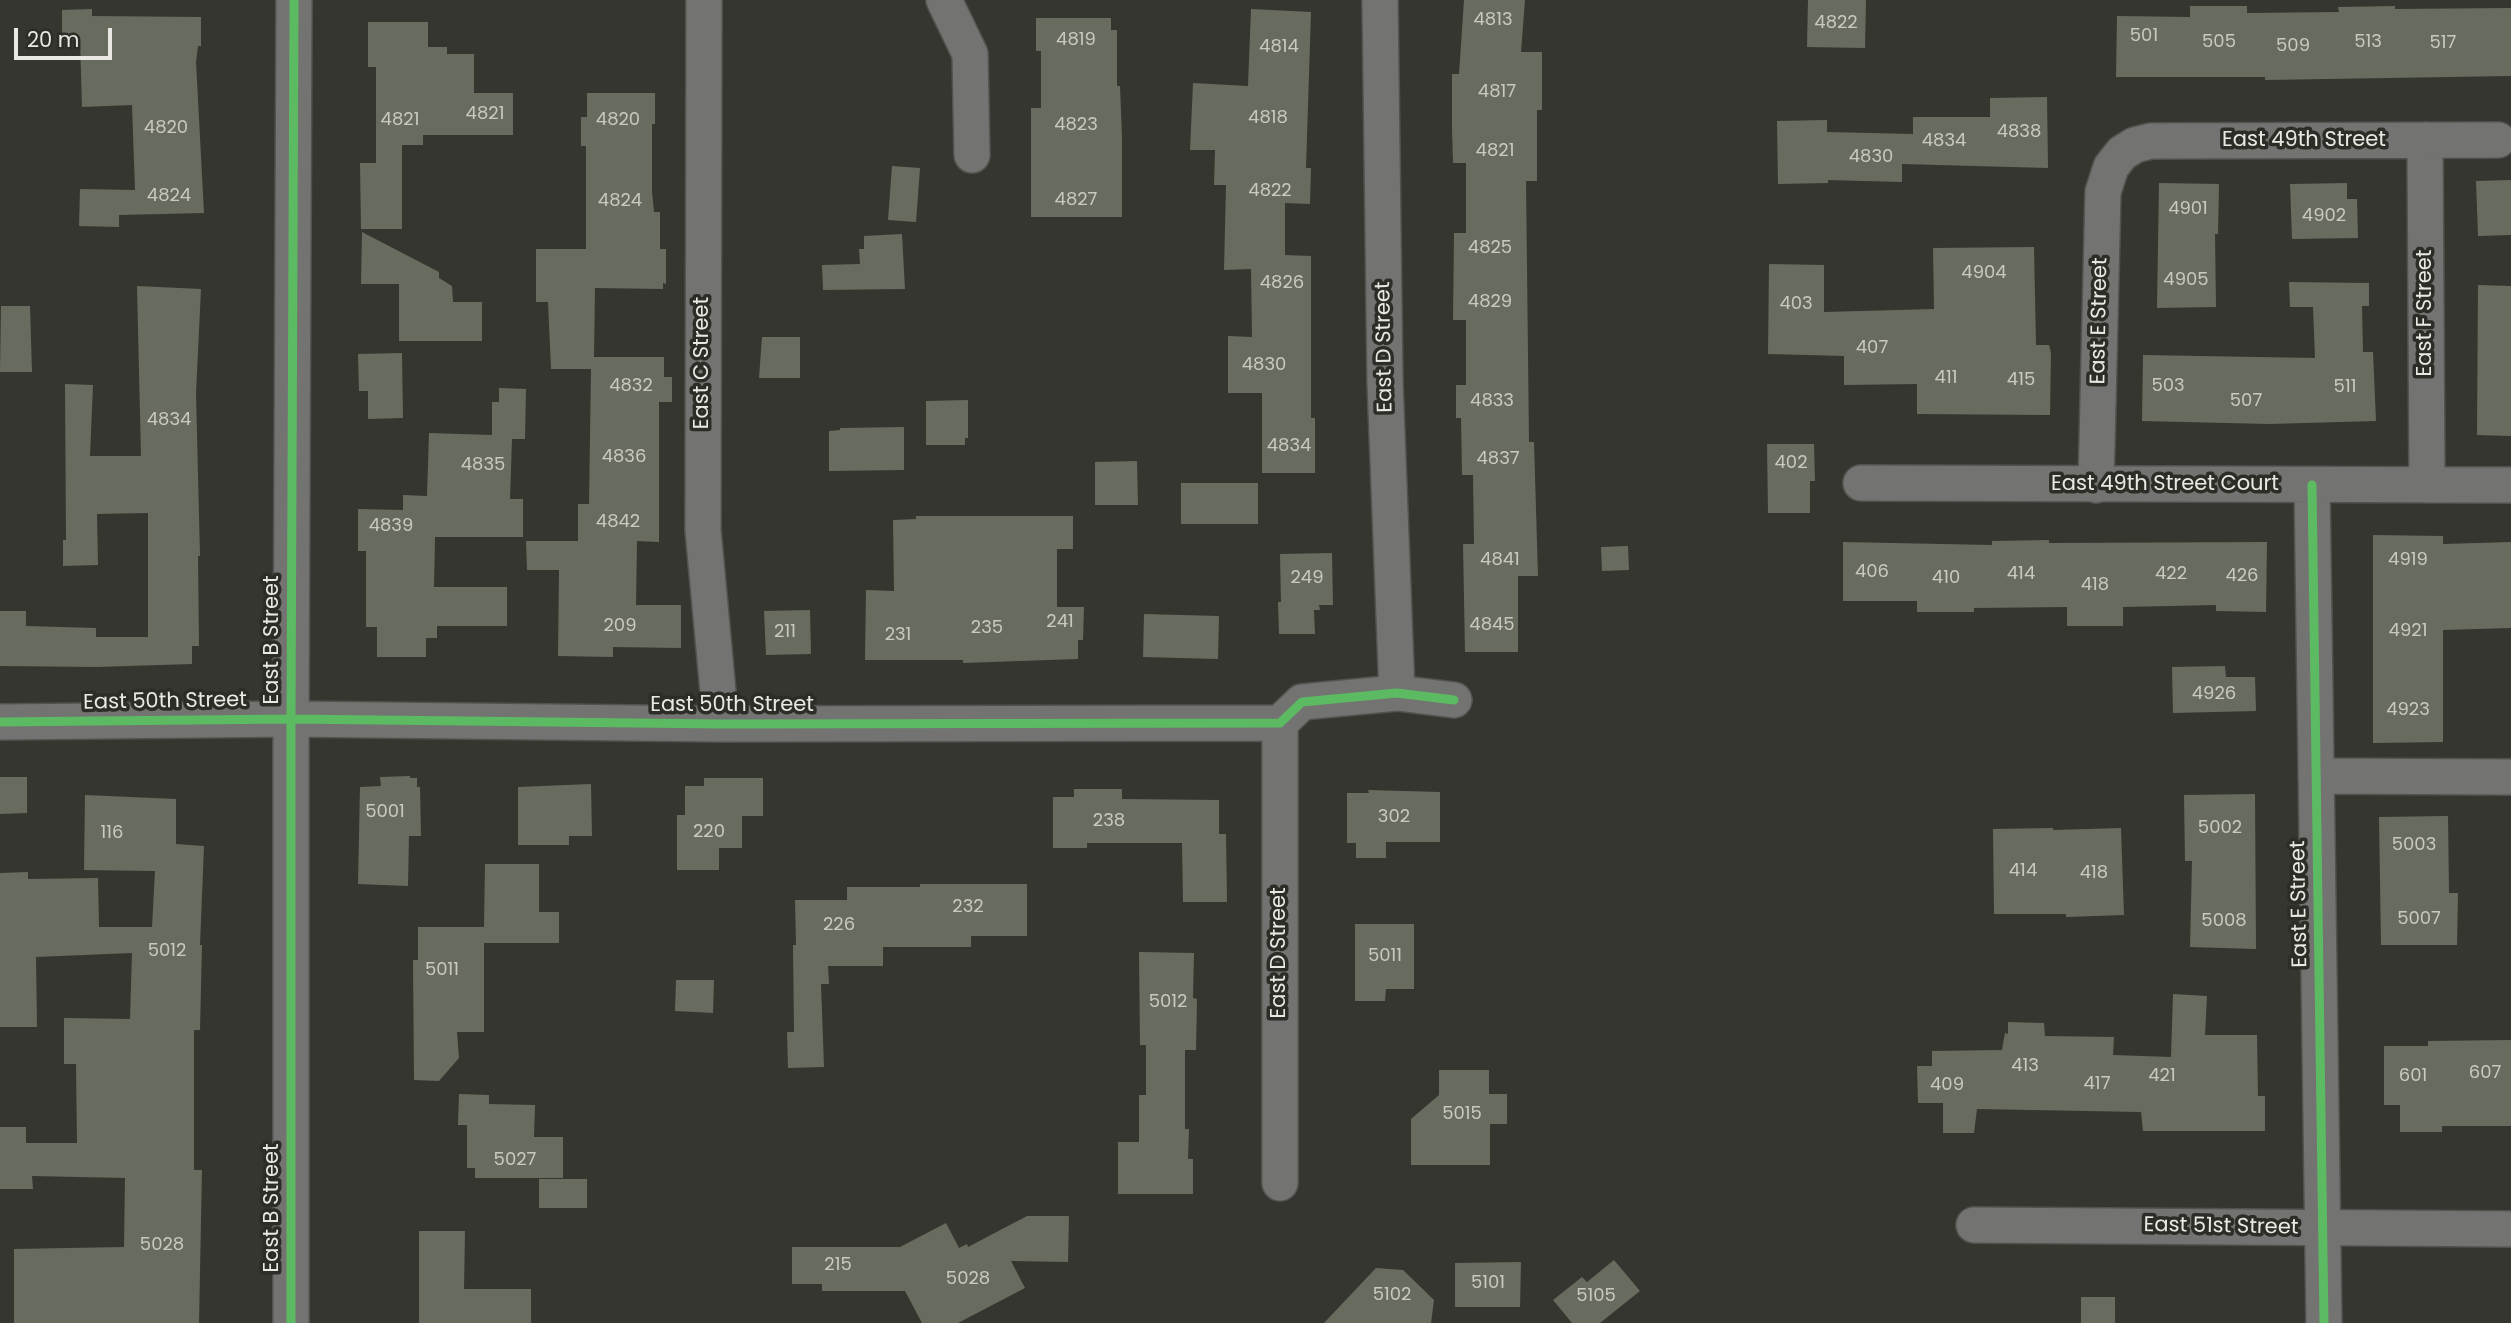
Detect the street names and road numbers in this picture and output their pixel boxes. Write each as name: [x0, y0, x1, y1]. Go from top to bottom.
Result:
street label: East 49th Street: [2222, 128, 2386, 154]
street label: East F Street: [2413, 250, 2439, 376]
street label: East E Street: [2086, 257, 2114, 385]
street label: East D Street: [1371, 281, 1399, 413]
street label: East C Street: [690, 297, 716, 429]
street label: East 49th Street Court: [2051, 472, 2279, 498]
street label: East B Street: [260, 575, 286, 705]
street label: East 50th Street: [83, 688, 247, 716]
street label: East 50th Street: [650, 693, 814, 719]
street label: East E Street: [2286, 840, 2314, 968]
street label: East D Street: [1267, 887, 1293, 1019]
street label: East B Street: [260, 1143, 286, 1273]
street label: East 51st Street: [2143, 1213, 2299, 1241]

